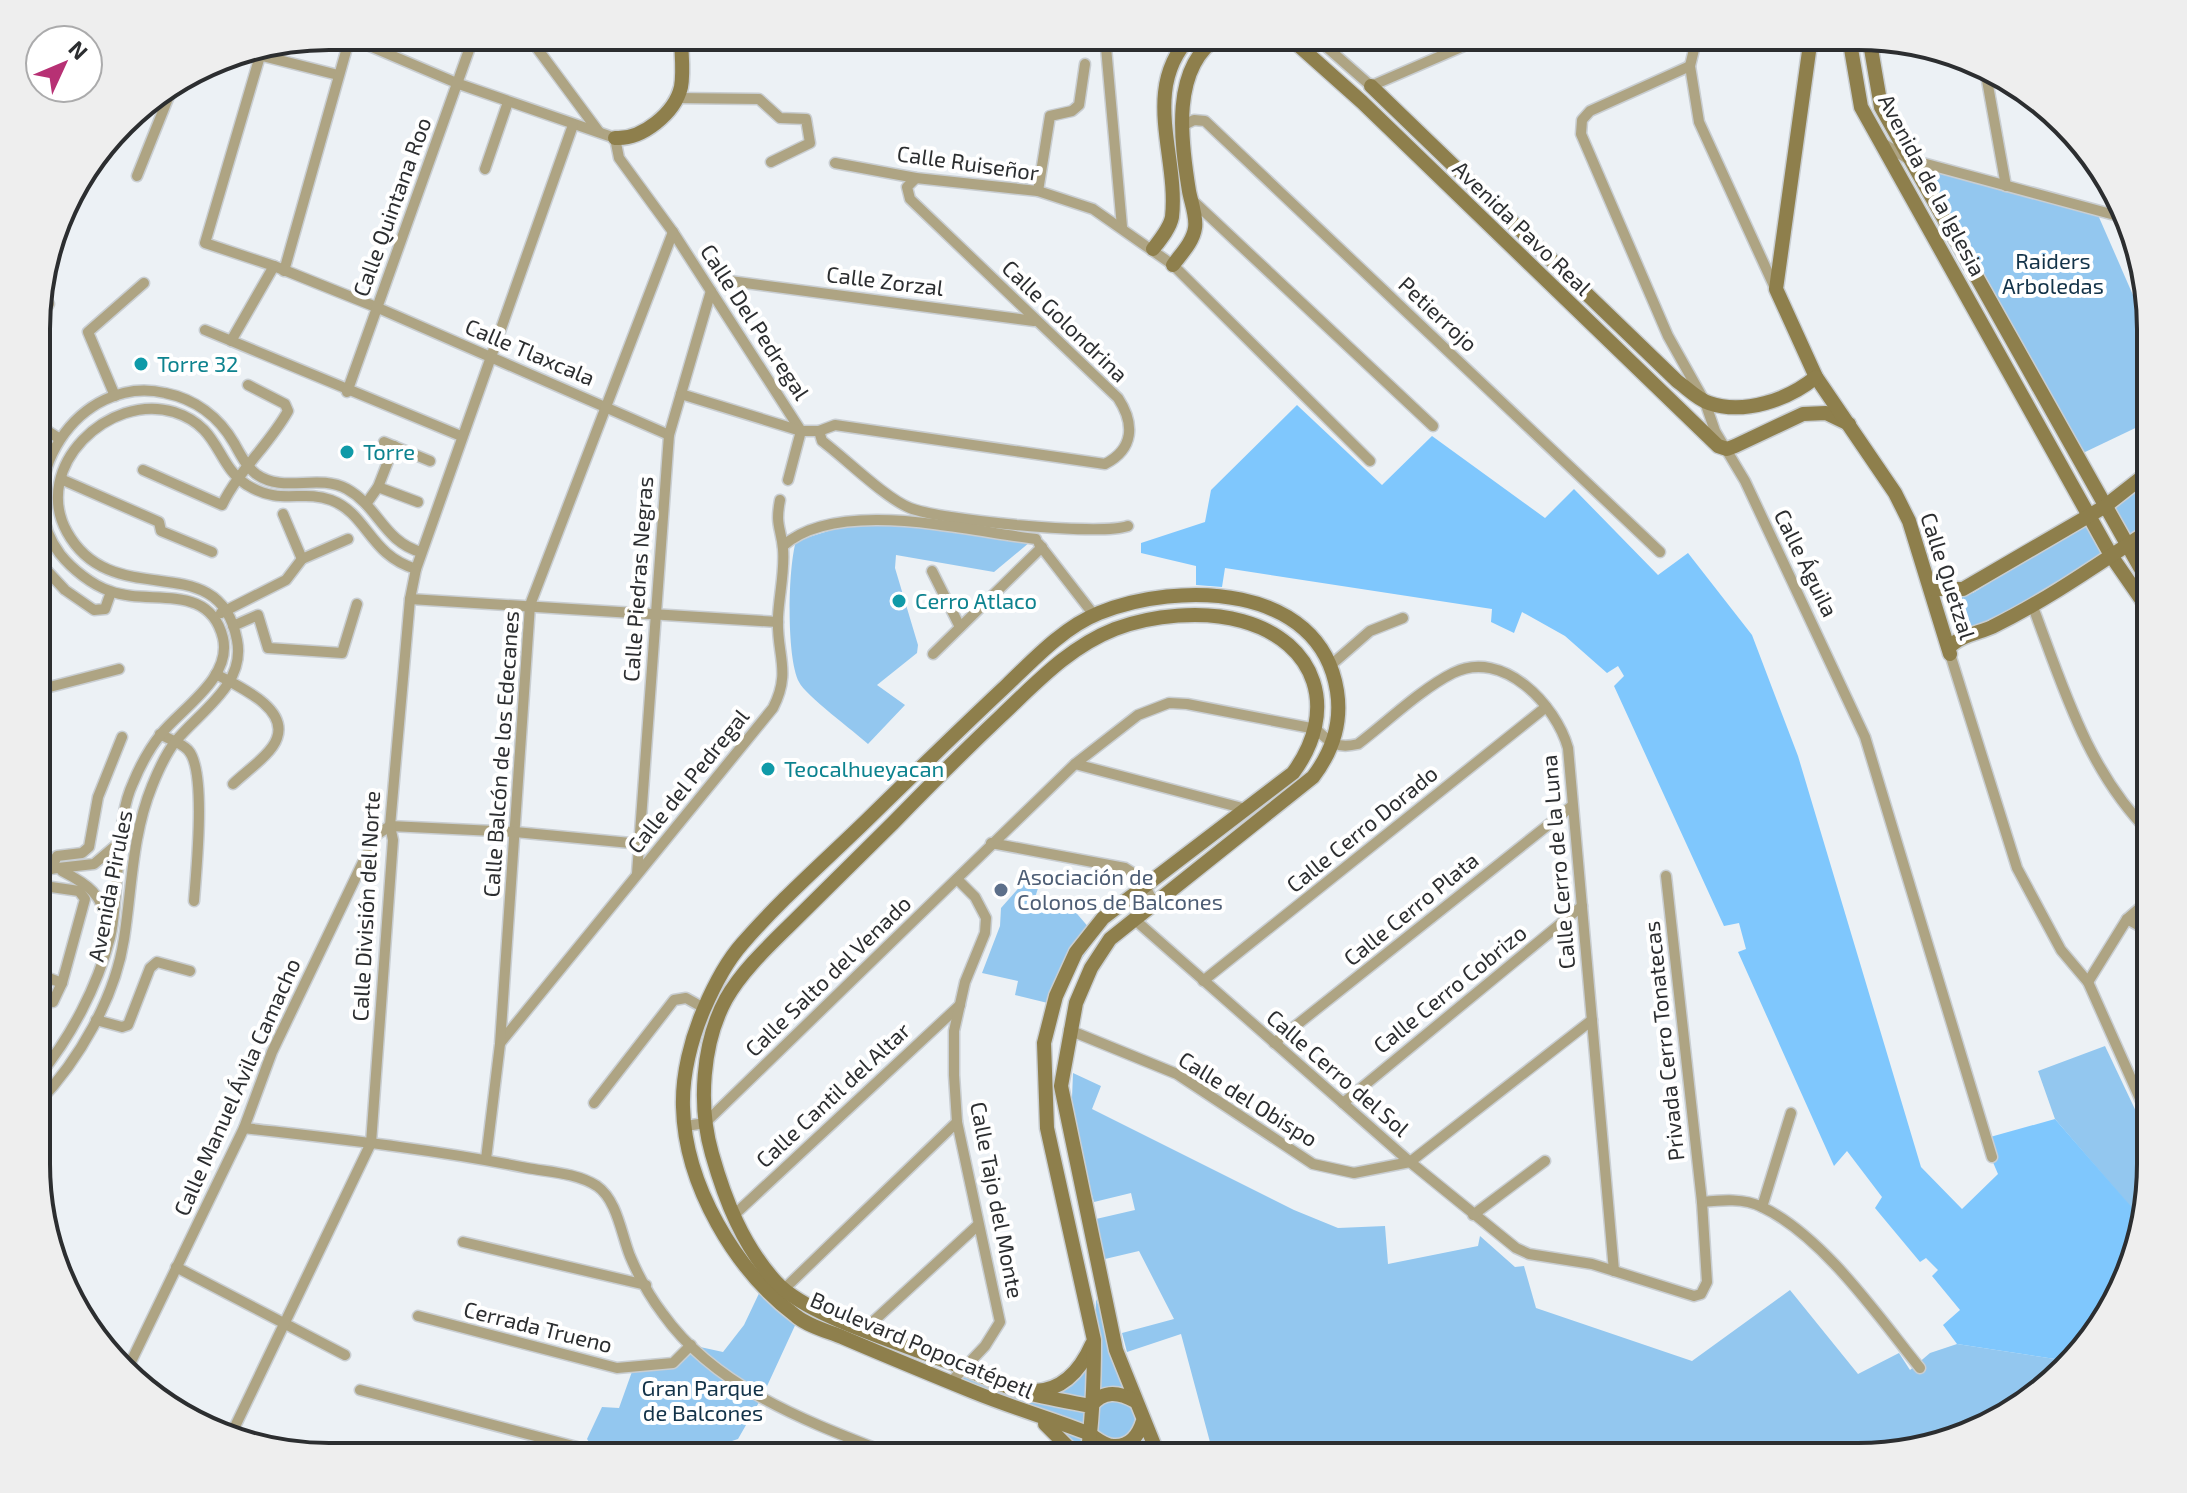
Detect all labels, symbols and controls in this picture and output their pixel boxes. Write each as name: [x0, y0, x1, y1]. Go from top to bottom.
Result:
north arrow: [24, 24, 104, 104]
text: N: [64, 35, 94, 64]
street label: Avenida de la Iglesia: [1874, 89, 1992, 280]
street label: Calle Quintana Roo: [347, 114, 436, 300]
street label: Calle Ruiseñor: [895, 139, 1041, 185]
street label: Avenida Pavo Real: [1448, 155, 1598, 300]
street label: Calle Del Pedregal: [696, 239, 816, 404]
park label: Raiders Arboledas: [2002, 247, 2104, 298]
street label: Calle Golondrina: [998, 254, 1134, 387]
street label: Calle Zorzal: [825, 260, 946, 300]
street label: Petierrojo: [1393, 270, 1483, 357]
street label: Calle Tlaxcala: [462, 312, 599, 390]
place label: Torre 32: [157, 350, 239, 376]
marker: Torre 32: [132, 355, 150, 373]
place label: Torre: [363, 438, 415, 464]
marker: Torre: [338, 443, 356, 461]
street label: Calle Piedras Negras: [617, 475, 657, 683]
street label: Calle Águila: [1770, 505, 1844, 621]
street label: Calle Quetzal: [1915, 509, 1982, 643]
place label: Cerro Atlaco: [915, 587, 1037, 613]
marker: Cerro Atlaco: [890, 592, 908, 610]
street label: Calle Balcón de los Edecanes: [477, 610, 523, 898]
street label: Calle del Pedregal: [621, 703, 754, 858]
street label: Calle Cerro de la Luna: [1535, 754, 1579, 970]
place label: Teocalhueyacan: [784, 755, 944, 781]
street label: Calle Cerro Dorado: [1281, 759, 1442, 897]
marker: Teocalhueyacan: [759, 760, 777, 778]
street label: Calle División del Norte: [346, 790, 384, 1022]
street label: Avenida Pirules: [82, 808, 136, 964]
street label: Calle Cerro Plata: [1338, 846, 1483, 970]
place label: Asociación de Colonos de Balcones: [1017, 863, 1223, 914]
marker: Asociación de Colonos de Balcones: [992, 881, 1010, 899]
street label: Calle Salto del Venado: [739, 889, 916, 1061]
street label: Calle Cerro Cobrizo: [1368, 919, 1531, 1058]
street label: Privada Cerro Tonatecas: [1637, 920, 1689, 1162]
street label: Calle Manuel Ávila Camacho: [167, 954, 305, 1219]
street label: Calle Cerro del Sol: [1262, 1003, 1416, 1141]
street label: Calle Cantil del Altar: [750, 1016, 915, 1172]
street label: Calle del Obispo: [1174, 1045, 1323, 1151]
street label: Calle Tajo del Monte: [965, 1099, 1030, 1300]
street label: Boulevard Popocatépetl: [807, 1285, 1038, 1403]
street label: Cerrada Trueno: [461, 1295, 615, 1357]
park label: Gran Parque de Balcones: [642, 1374, 764, 1425]

